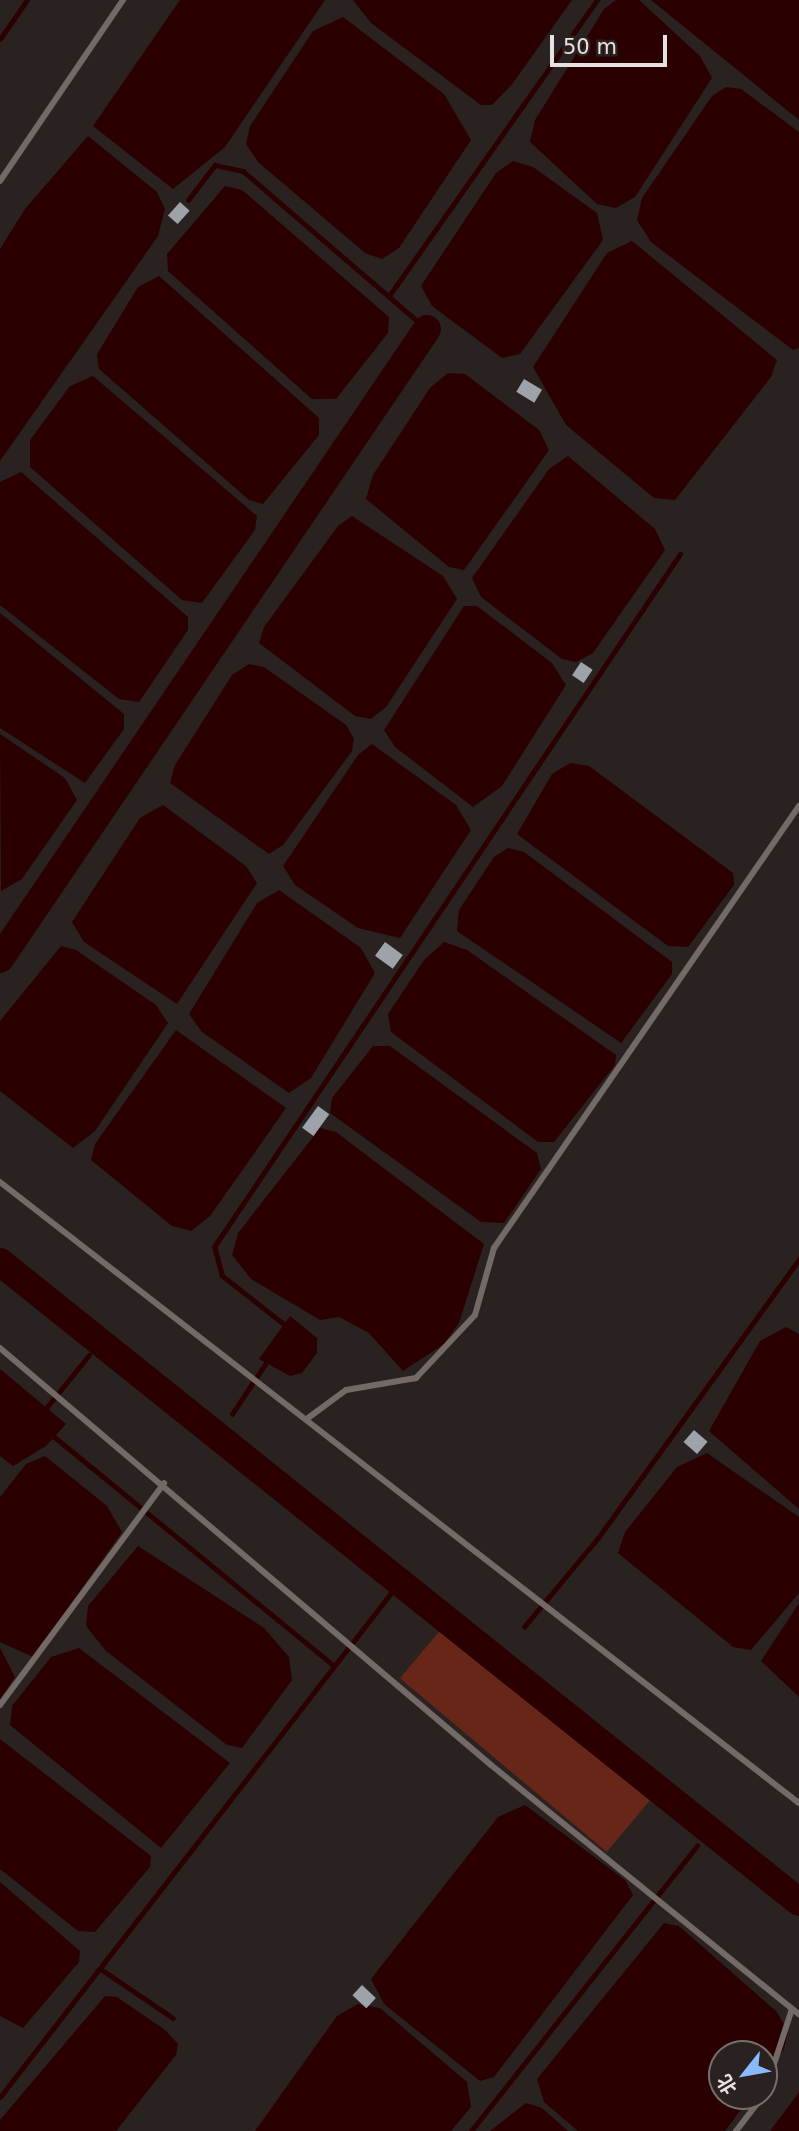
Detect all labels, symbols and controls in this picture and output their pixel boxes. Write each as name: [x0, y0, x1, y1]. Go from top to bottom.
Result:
scale bar: [554, 21, 671, 65]
text: 50 m: [563, 35, 617, 59]
north arrow: [708, 2040, 778, 2110]
text: 北: [712, 2071, 741, 2099]

